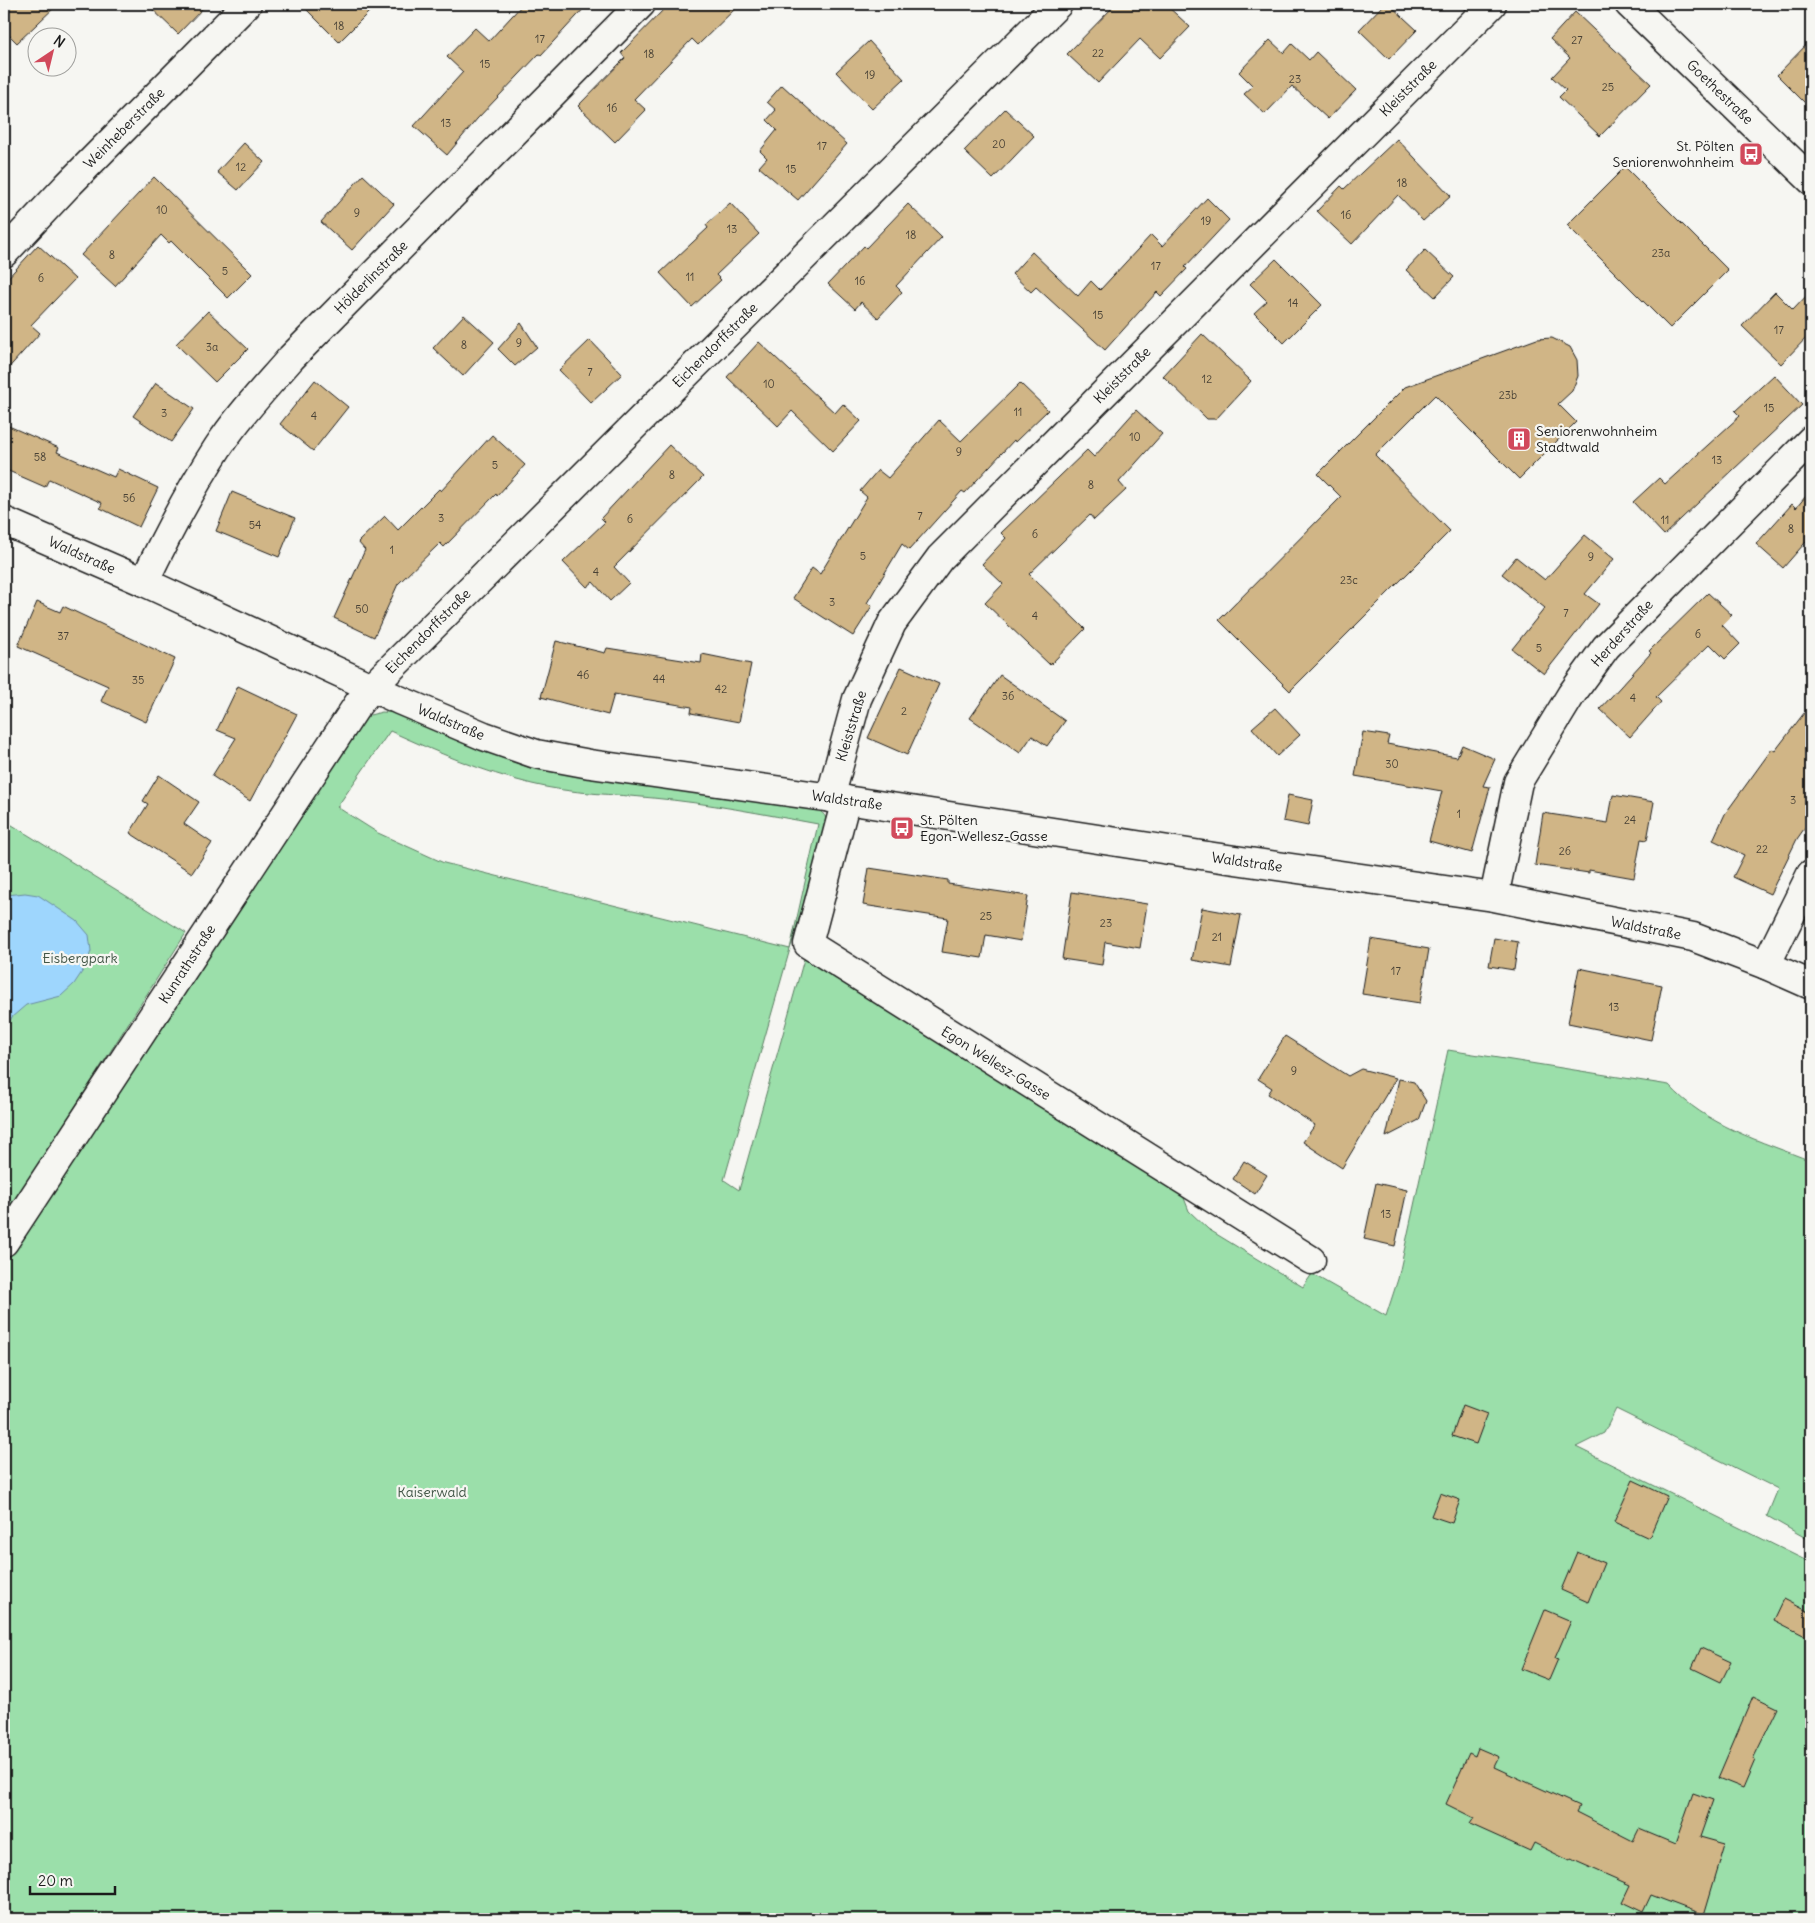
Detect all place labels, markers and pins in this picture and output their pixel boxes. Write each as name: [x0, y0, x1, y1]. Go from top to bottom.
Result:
place label: St. Pölten Seniorenwohnheim: [1613, 137, 1734, 171]
bus stop icon: St. Pölten Seniorenwohnheim: [1738, 141, 1764, 167]
place label: Seniorenwohnheim Stadtwald: [1536, 422, 1657, 456]
building icon: Seniorenwohnheim Stadtwald: [1506, 426, 1532, 452]
place label: St. Pölten Egon-Wellesz-Gasse: [920, 811, 1048, 845]
bus stop icon: St. Pölten Egon-Wellesz-Gasse: [889, 815, 915, 841]

